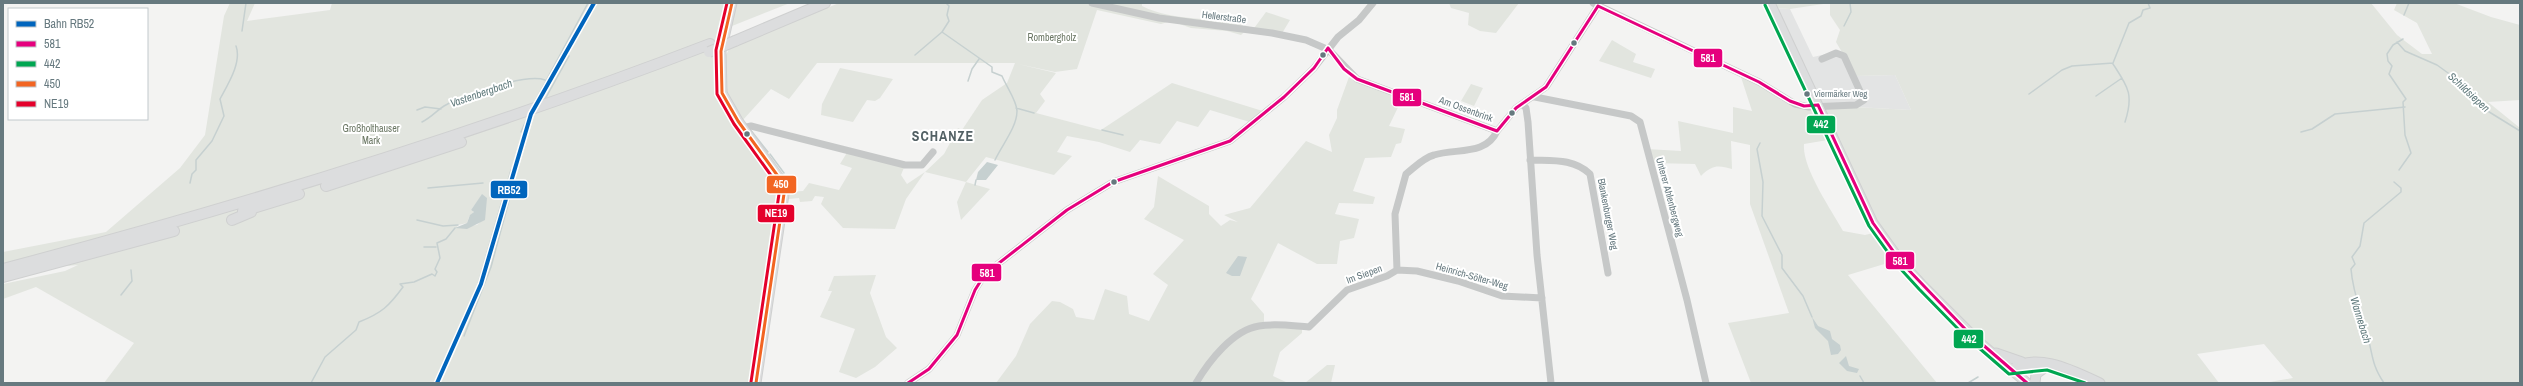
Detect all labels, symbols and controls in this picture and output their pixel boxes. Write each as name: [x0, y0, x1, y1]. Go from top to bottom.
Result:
legend: [8, 8, 148, 120]
street label: Hellerstraße: [1201, 8, 1247, 26]
text: Bahn RB52: [44, 16, 94, 32]
park label: Rombergholz: [1028, 31, 1076, 44]
text: 581: [44, 36, 61, 52]
unlabelled marker: [1569, 38, 1579, 48]
line badge: 581: [1693, 48, 1723, 68]
unlabelled marker: [1318, 50, 1328, 60]
text: 581: [1700, 51, 1716, 65]
text: 442: [44, 56, 60, 72]
water label: Schildsiepen: [2445, 69, 2493, 115]
text: 450: [44, 76, 60, 92]
water label: Vastenbergbach: [448, 76, 514, 110]
line badge: 581: [1392, 88, 1422, 107]
place label: Viermärker Weg: [1814, 88, 1868, 100]
marker: Viermärker Weg: [1802, 89, 1812, 99]
text: 581: [1399, 90, 1415, 104]
street label: Am Ossenbrink: [1436, 93, 1496, 125]
text: NE19: [44, 96, 69, 112]
unlabelled marker: [1507, 108, 1517, 118]
line badge: 442: [1806, 115, 1836, 134]
text: 442: [1813, 117, 1829, 131]
park label: Großholthauser Mark: [343, 122, 400, 147]
district label: SCHANZE: [912, 127, 974, 145]
unlabelled marker: [742, 129, 752, 139]
street label: Unterer Ahlenbergweg: [1653, 156, 1687, 239]
line badge: 450: [766, 175, 797, 194]
text: 450: [773, 177, 789, 191]
unlabelled marker: [1109, 177, 1119, 187]
street label: Blankenburger Weg: [1595, 177, 1621, 251]
line badge: RB52: [490, 180, 528, 199]
text: RB52: [497, 183, 521, 197]
line badge: NE19: [757, 204, 795, 223]
text: NE19: [765, 206, 787, 220]
line badge: 581: [1885, 251, 1915, 270]
text: 581: [1892, 254, 1908, 268]
street label: Heinrich-Sölter-Weg: [1434, 259, 1510, 293]
street label: Im Siepen: [1344, 261, 1384, 287]
line badge: 581: [971, 263, 1002, 282]
text: 581: [979, 266, 995, 280]
water label: Wannebach: [2347, 295, 2375, 345]
line badge: 442: [1953, 329, 1984, 349]
text: 442: [1961, 332, 1977, 346]

